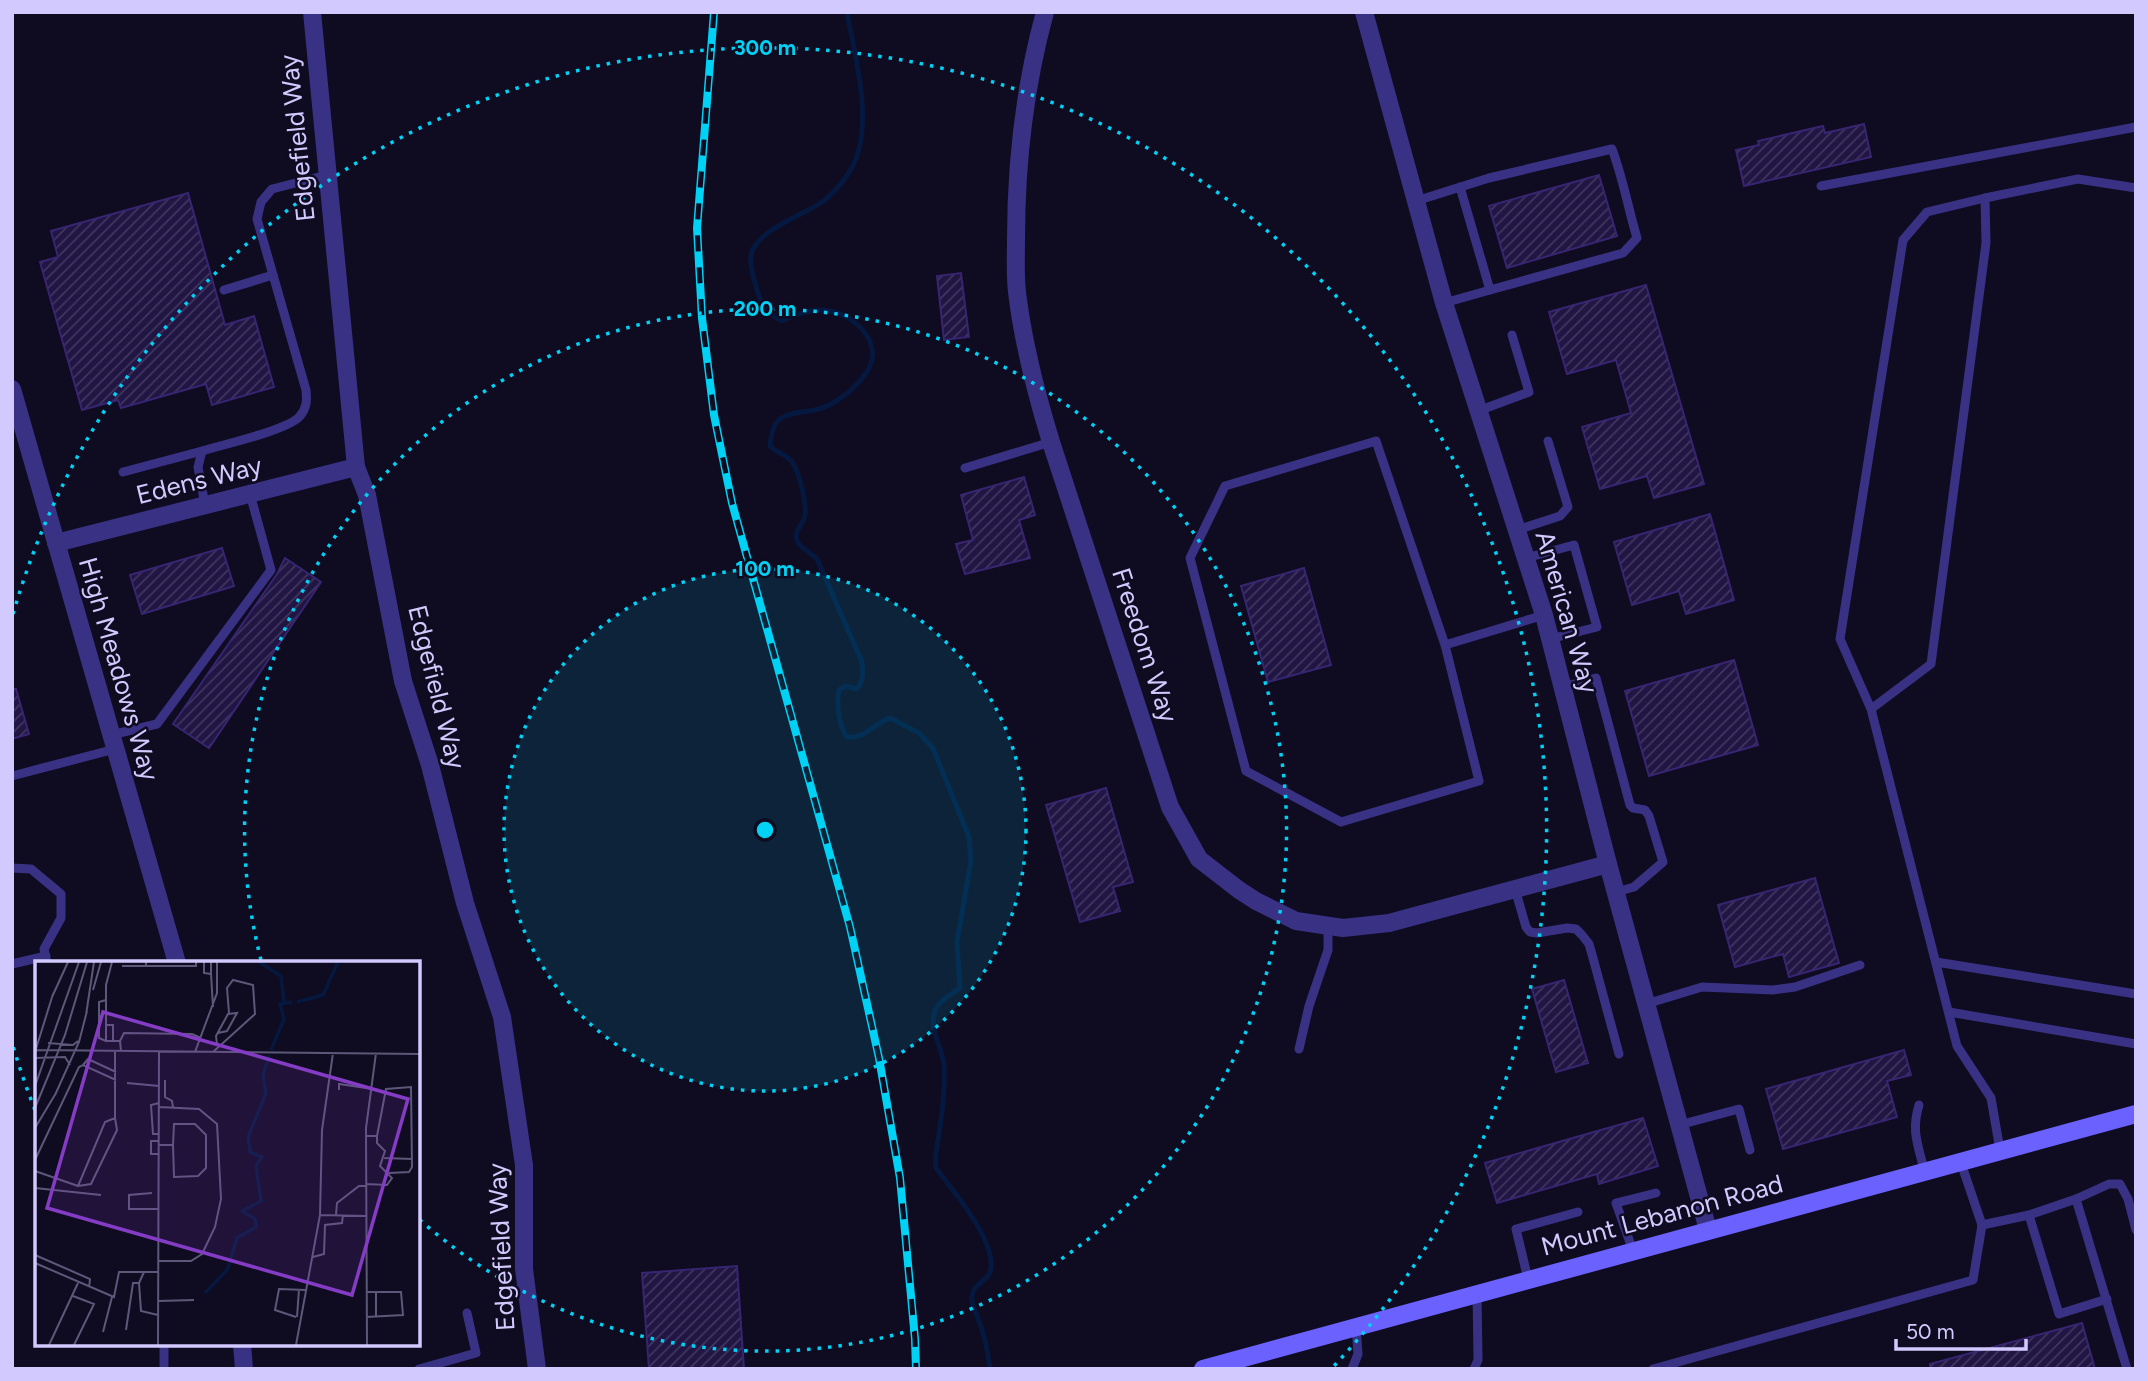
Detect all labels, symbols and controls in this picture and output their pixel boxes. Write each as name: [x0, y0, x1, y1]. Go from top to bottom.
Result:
text: 300 m: [734, 35, 796, 60]
street label: Edgefield Way: [272, 53, 322, 223]
text: 200 m: [734, 296, 796, 321]
street label: Edens Way: [133, 449, 266, 511]
street label: American Way: [1529, 527, 1606, 697]
street label: High Meadows Way: [72, 554, 166, 785]
text: 100 m: [735, 556, 795, 581]
street label: Freedom Way: [1105, 564, 1185, 727]
street label: Edgefield Way: [401, 602, 473, 773]
centre of rings: [753, 818, 777, 842]
inset map: [35, 961, 420, 1346]
street label: Edgefield Way: [481, 1162, 521, 1332]
street label: Mount Lebanon Road: [1538, 1167, 1786, 1263]
scale bar: [1896, 1308, 2025, 1352]
text: 50 m: [1906, 1319, 1955, 1344]

